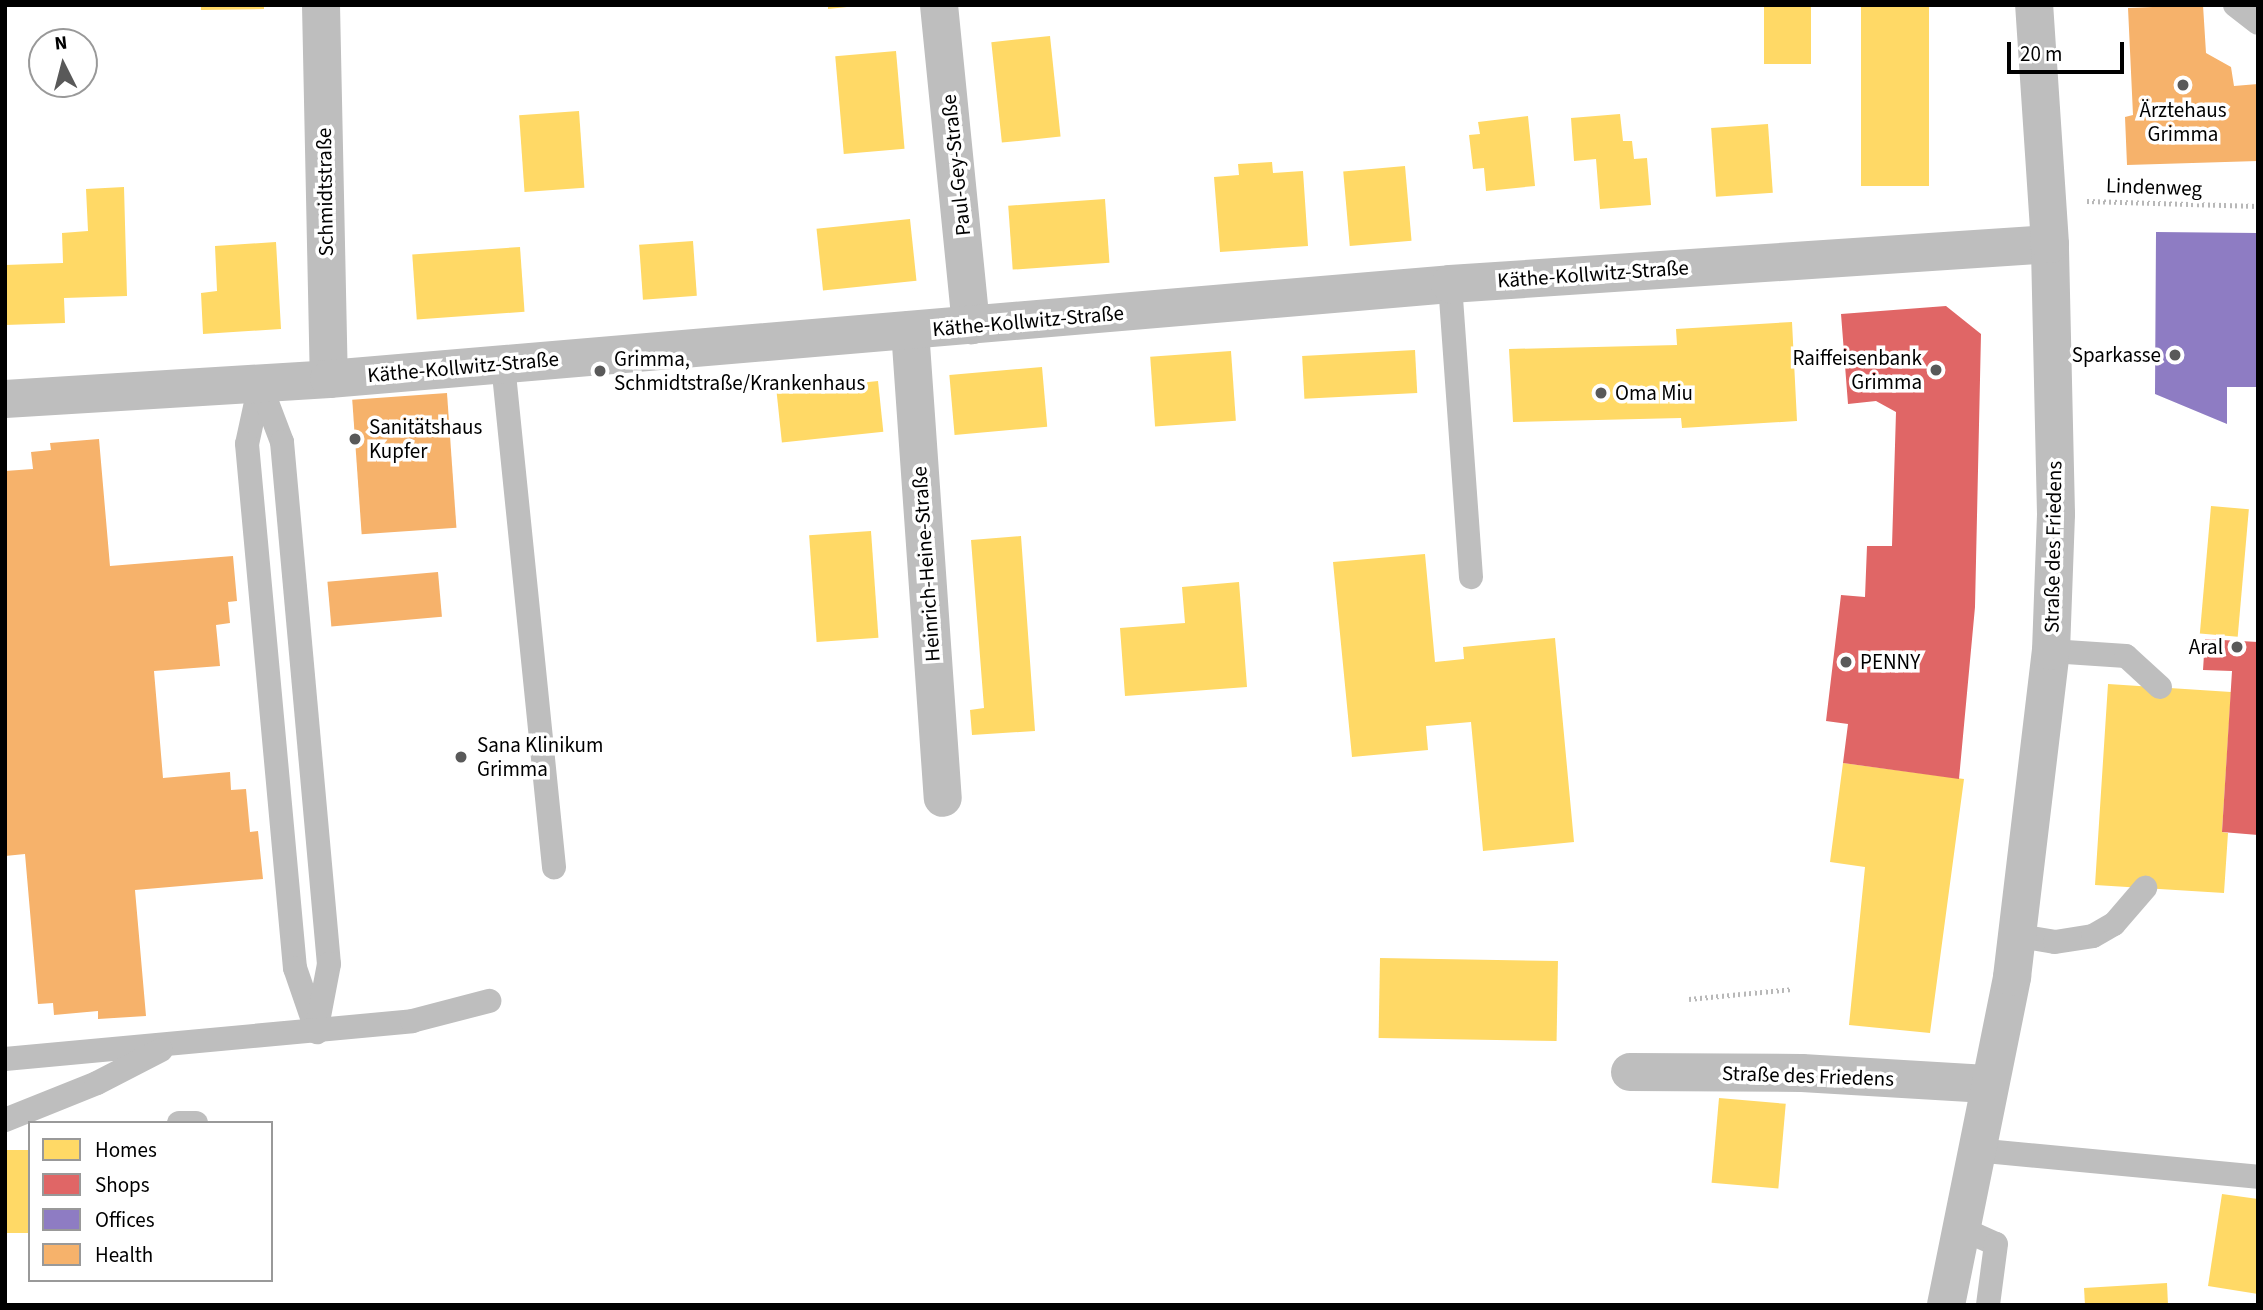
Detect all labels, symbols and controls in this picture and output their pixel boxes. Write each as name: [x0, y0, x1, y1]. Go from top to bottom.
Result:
north arrow: [28, 28, 98, 98]
scale bar: [2011, 28, 2128, 72]
text: N: [53, 30, 69, 58]
text: 20 m: [2020, 39, 2062, 69]
marker: Ärztehaus Grimma: [2173, 75, 2193, 95]
street label: Paul-Gey-Straße: [936, 93, 976, 237]
place label: Ärztehaus Grimma: [2139, 97, 2227, 147]
street label: Schmidtstraße: [311, 127, 339, 257]
street label: Lindenweg: [2105, 173, 2203, 201]
street label: Käthe-Kollwitz-Straße: [1496, 255, 1690, 293]
street label: Käthe-Kollwitz-Straße: [931, 300, 1125, 342]
place label: Sparkasse: [2072, 342, 2161, 368]
place label: Raiffeisenbank Grimma: [1792, 345, 1922, 395]
street label: Käthe-Kollwitz-Straße: [366, 346, 560, 388]
place label: Grimma, Schmidtstraße/Krankenhaus: [614, 346, 865, 396]
marker: Sparkasse: [2167, 347, 2183, 363]
marker: Raiffeisenbank Grimma: [1928, 362, 1944, 378]
marker: Grimma, Schmidtstraße/Krankenhaus: [592, 363, 608, 379]
place label: Oma Miu: [1615, 380, 1693, 406]
marker: Oma Miu: [1593, 385, 1609, 401]
place label: Sanitätshaus Kupfer: [369, 414, 482, 464]
marker: Sanitätshaus Kupfer: [347, 431, 363, 447]
street label: Straße des Friedens: [2039, 461, 2067, 633]
street label: Heinrich-Heine-Straße: [907, 465, 945, 663]
place label: Aral: [2189, 634, 2223, 660]
marker: Aral: [2229, 639, 2245, 655]
place label: PENNY: [1860, 649, 1920, 675]
marker: PENNY: [1838, 654, 1854, 670]
place label: Sana Klinikum Grimma: [477, 732, 603, 782]
marker: Sana Klinikum Grimma: [451, 747, 471, 767]
street label: Straße des Friedens: [1722, 1060, 1894, 1092]
legend: [28, 1121, 273, 1282]
text: Homes: [95, 1135, 157, 1165]
text: Shops: [95, 1170, 149, 1200]
text: Offices: [95, 1205, 155, 1235]
text: Health: [95, 1240, 153, 1270]

